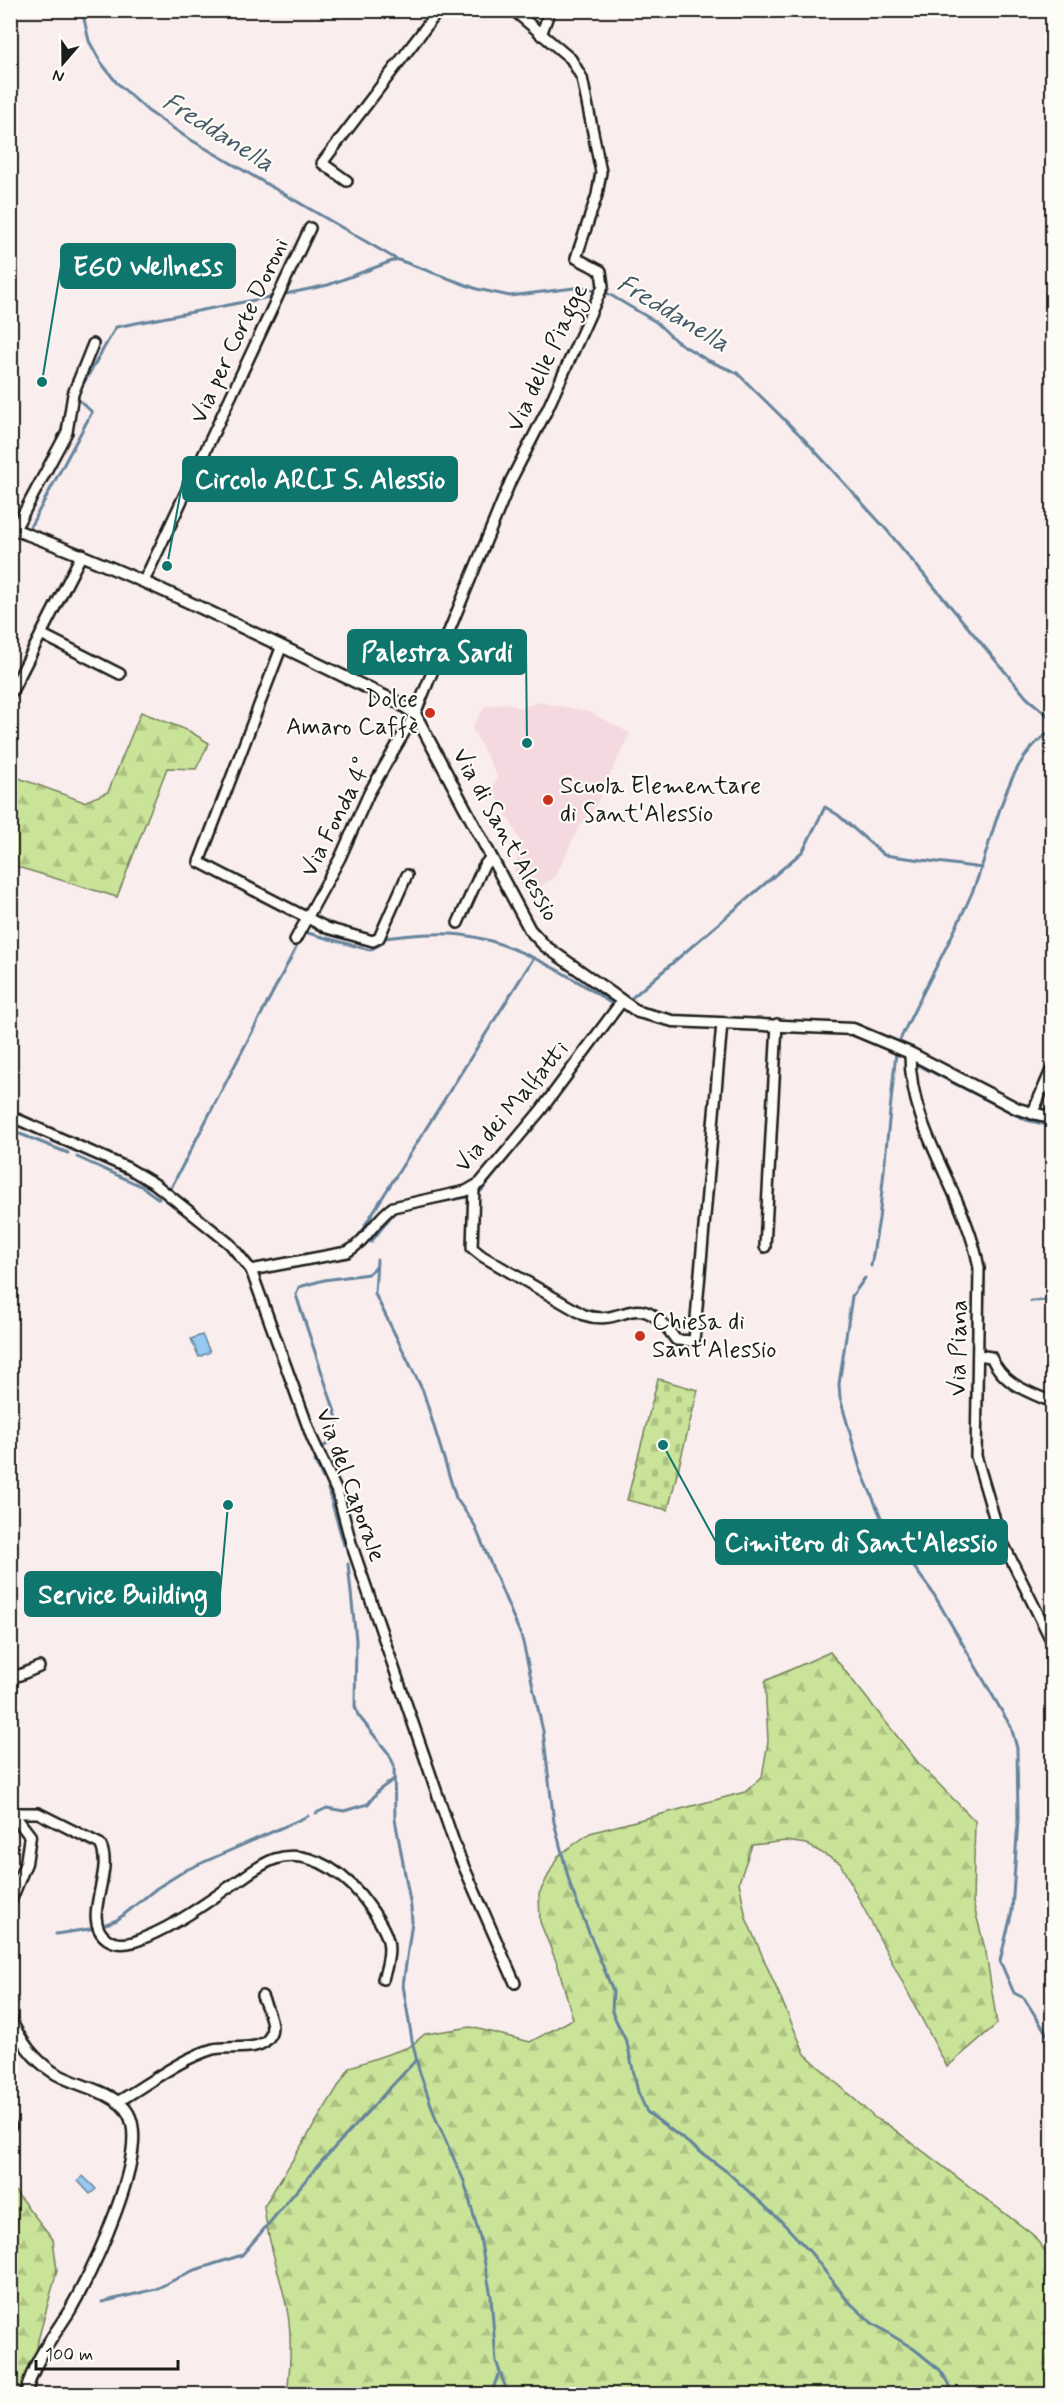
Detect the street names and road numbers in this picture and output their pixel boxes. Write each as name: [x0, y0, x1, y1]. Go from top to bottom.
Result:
street label: Via per Corte Doroni: [183, 233, 297, 429]
street label: Via delle Piagge: [500, 279, 599, 438]
street label: Via di Sant'Alessio: [445, 743, 565, 927]
street label: Via Fonda 4°: [294, 754, 380, 882]
street label: Via dei Malfatti: [448, 1035, 576, 1179]
street label: Via Piana: [943, 1299, 975, 1397]
street label: Via del Caporale: [308, 1404, 392, 1566]

